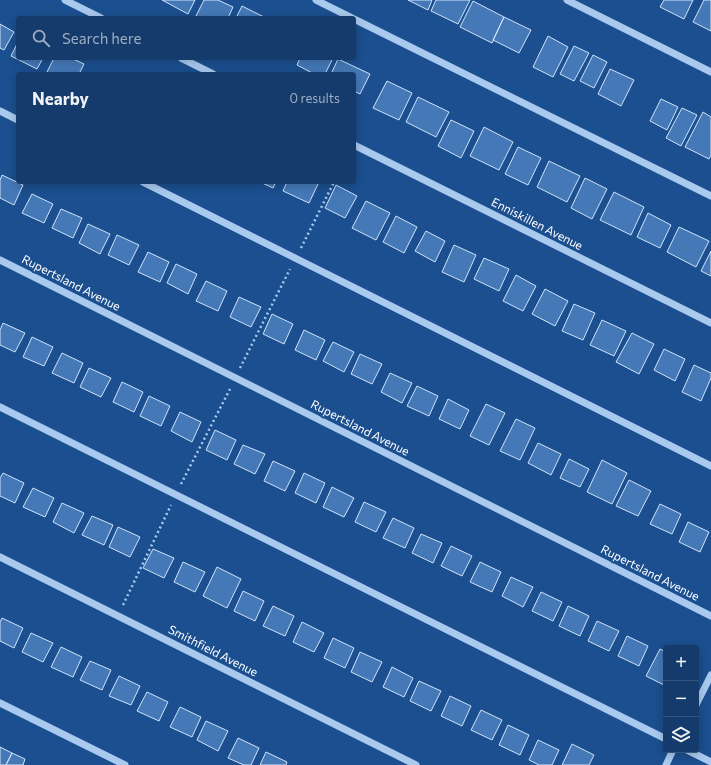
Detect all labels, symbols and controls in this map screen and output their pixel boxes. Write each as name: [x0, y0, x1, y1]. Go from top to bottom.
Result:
search box: [16, 16, 356, 60]
icon: search: [30, 27, 52, 49]
text: Search here: [62, 29, 141, 47]
text: Nearby: [32, 88, 89, 109]
text: 0 results: [289, 90, 340, 106]
street label: Enniskillen Avenue: [489, 194, 585, 252]
street label: Rupertsland Avenue: [20, 251, 123, 313]
street label: Rupertsland Avenue: [309, 396, 412, 458]
street label: Rupertsland Avenue: [599, 541, 702, 603]
street label: Smithfield Avenue: [166, 621, 261, 679]
map controls: [663, 645, 699, 753]
button: +: [663, 645, 699, 681]
button: −: [663, 681, 699, 717]
button: layers: [663, 717, 699, 753]

